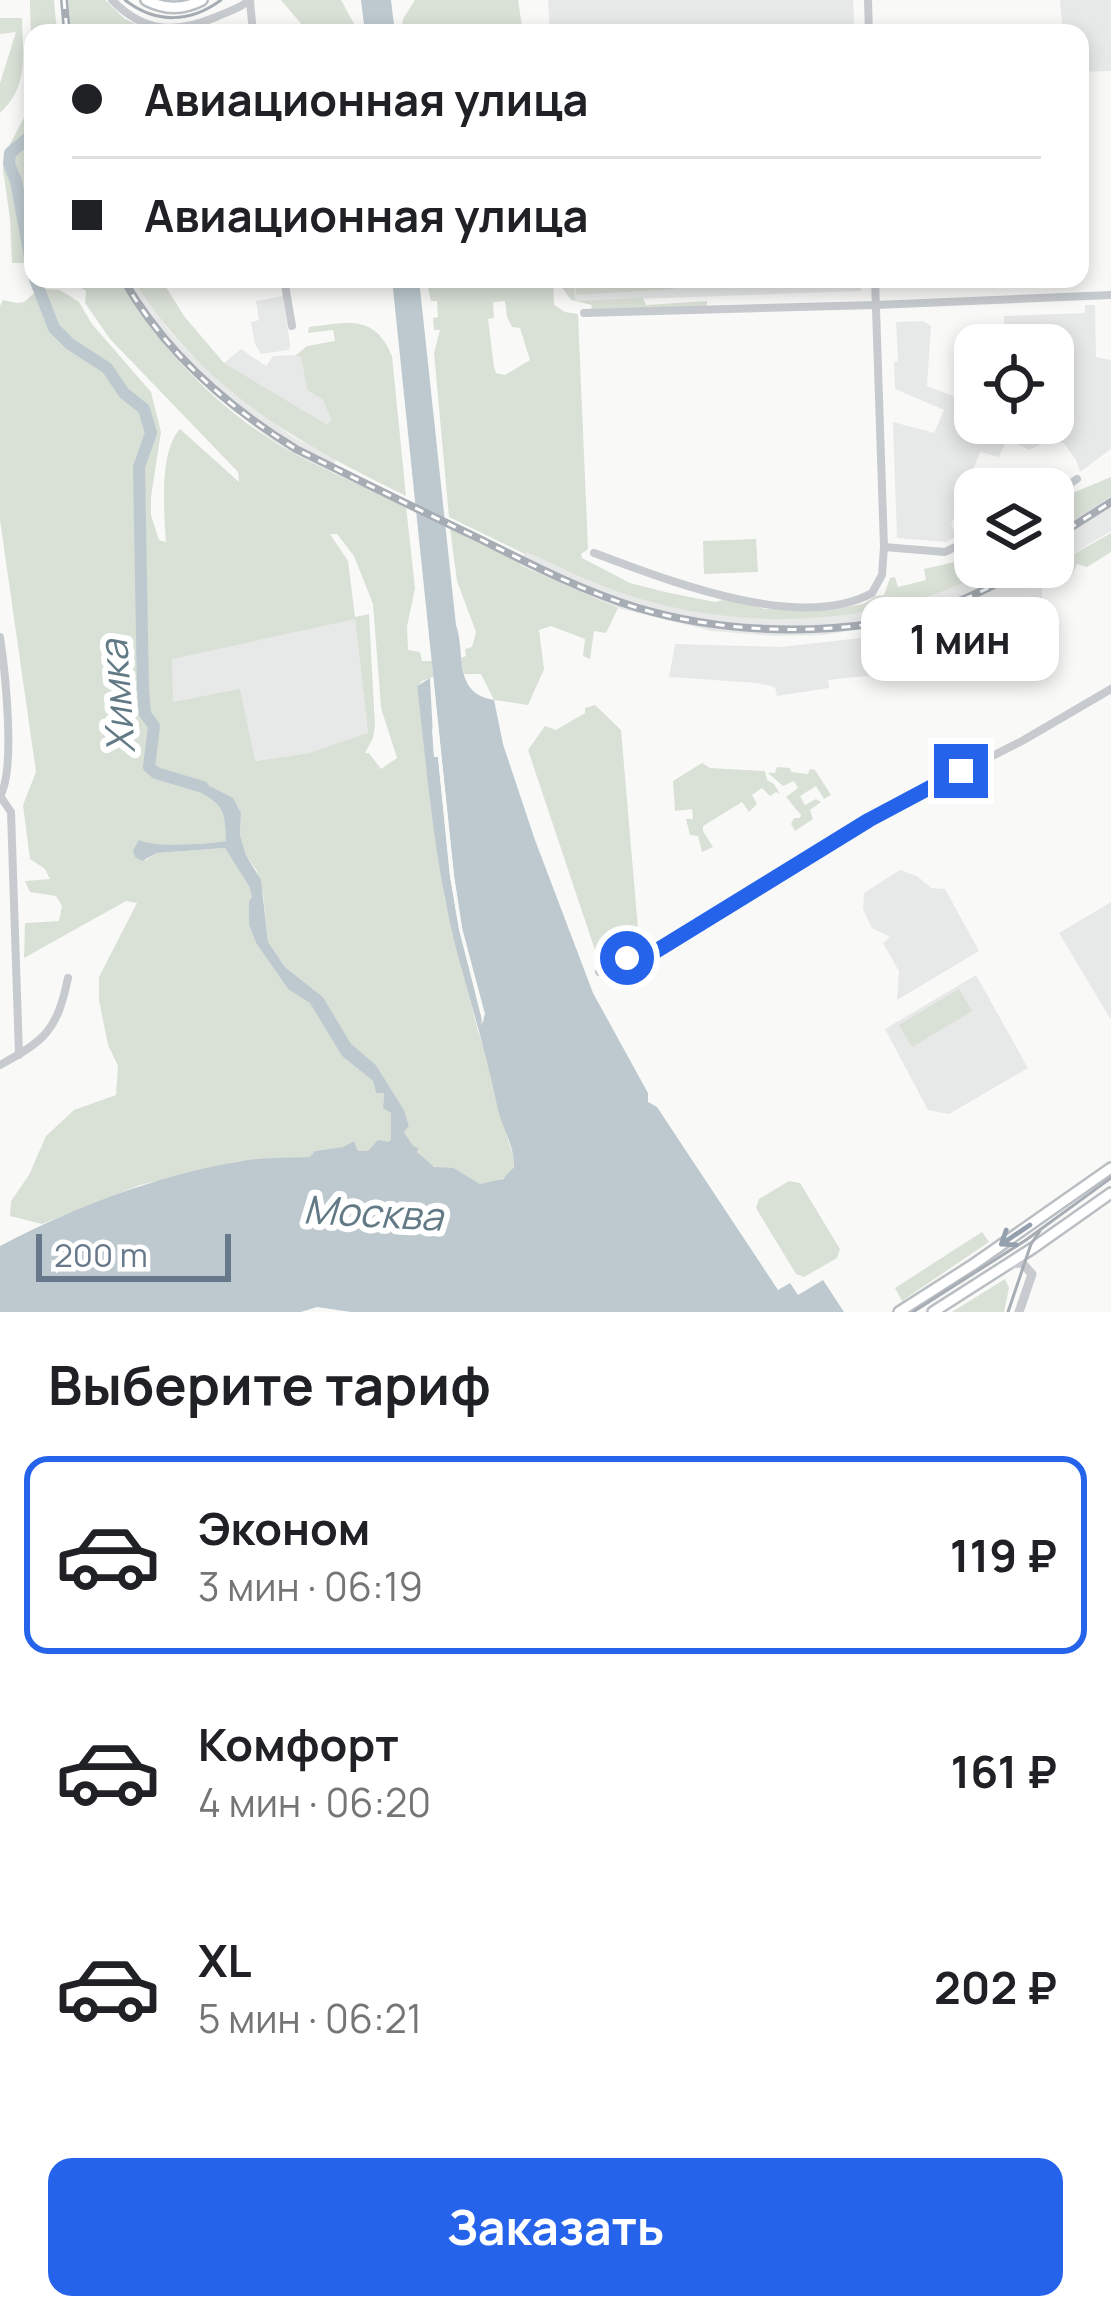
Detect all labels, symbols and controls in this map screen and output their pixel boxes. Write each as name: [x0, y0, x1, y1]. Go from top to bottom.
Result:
text: Авиационная улица: [144, 68, 589, 130]
text: Авиационная улица: [144, 184, 589, 246]
map controls: [954, 324, 1074, 588]
button: locate: [954, 324, 1074, 444]
button: layers: [954, 468, 1074, 588]
callout: 1 мин: [862, 597, 1060, 681]
text: 1 мин: [909, 612, 1011, 666]
water label: Химка: [85, 636, 147, 756]
route end: [934, 744, 988, 798]
route start: [600, 931, 654, 985]
water label: Москва: [302, 1181, 446, 1243]
one-way arrow: [999, 1222, 1033, 1247]
scale bar: [36, 1228, 231, 1281]
text: 200 m: [54, 1232, 148, 1277]
text: Выберите тариф: [48, 1347, 491, 1421]
text: Эконом: [198, 1497, 370, 1559]
icon: car: [54, 1501, 162, 1609]
text: 119 ₽: [950, 1524, 1057, 1586]
text: 3 мин · 06:19: [198, 1559, 423, 1613]
text: Комфорт: [198, 1713, 399, 1775]
icon: car: [54, 1717, 162, 1825]
text: 161 ₽: [950, 1740, 1057, 1802]
text: 4 мин · 06:20: [198, 1775, 431, 1829]
text: XL: [198, 1929, 252, 1991]
icon: car: [54, 1933, 162, 2041]
text: 202 ₽: [934, 1956, 1057, 2018]
text: 5 мин · 06:21: [198, 1991, 422, 2045]
button: Заказать: [48, 2158, 1063, 2296]

